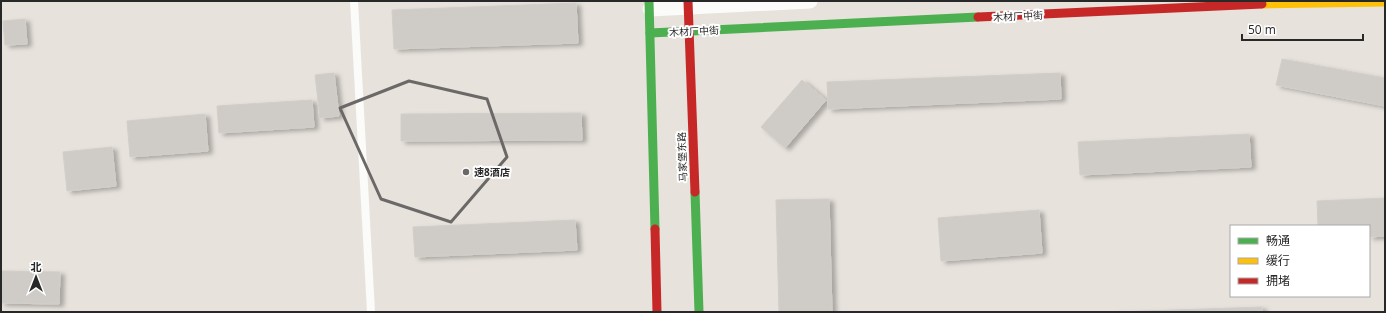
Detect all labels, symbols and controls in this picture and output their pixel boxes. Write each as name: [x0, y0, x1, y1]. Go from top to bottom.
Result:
street label: 木材厂中街: [993, 8, 1043, 24]
scale bar: [1242, 16, 1363, 42]
text: 50 m: [1248, 21, 1276, 38]
street label: 木材厂中街: [669, 23, 719, 39]
street label: 马家堡东路: [674, 132, 690, 182]
place label: 速8酒店: [474, 165, 510, 179]
marker: 速8酒店: [461, 167, 471, 177]
legend: [1230, 225, 1370, 297]
text: 畅通: [1266, 232, 1290, 249]
text: 缓行: [1266, 252, 1290, 269]
north arrow: [16, 257, 56, 297]
text: 北: [31, 259, 42, 274]
text: 拥堵: [1266, 272, 1290, 289]

